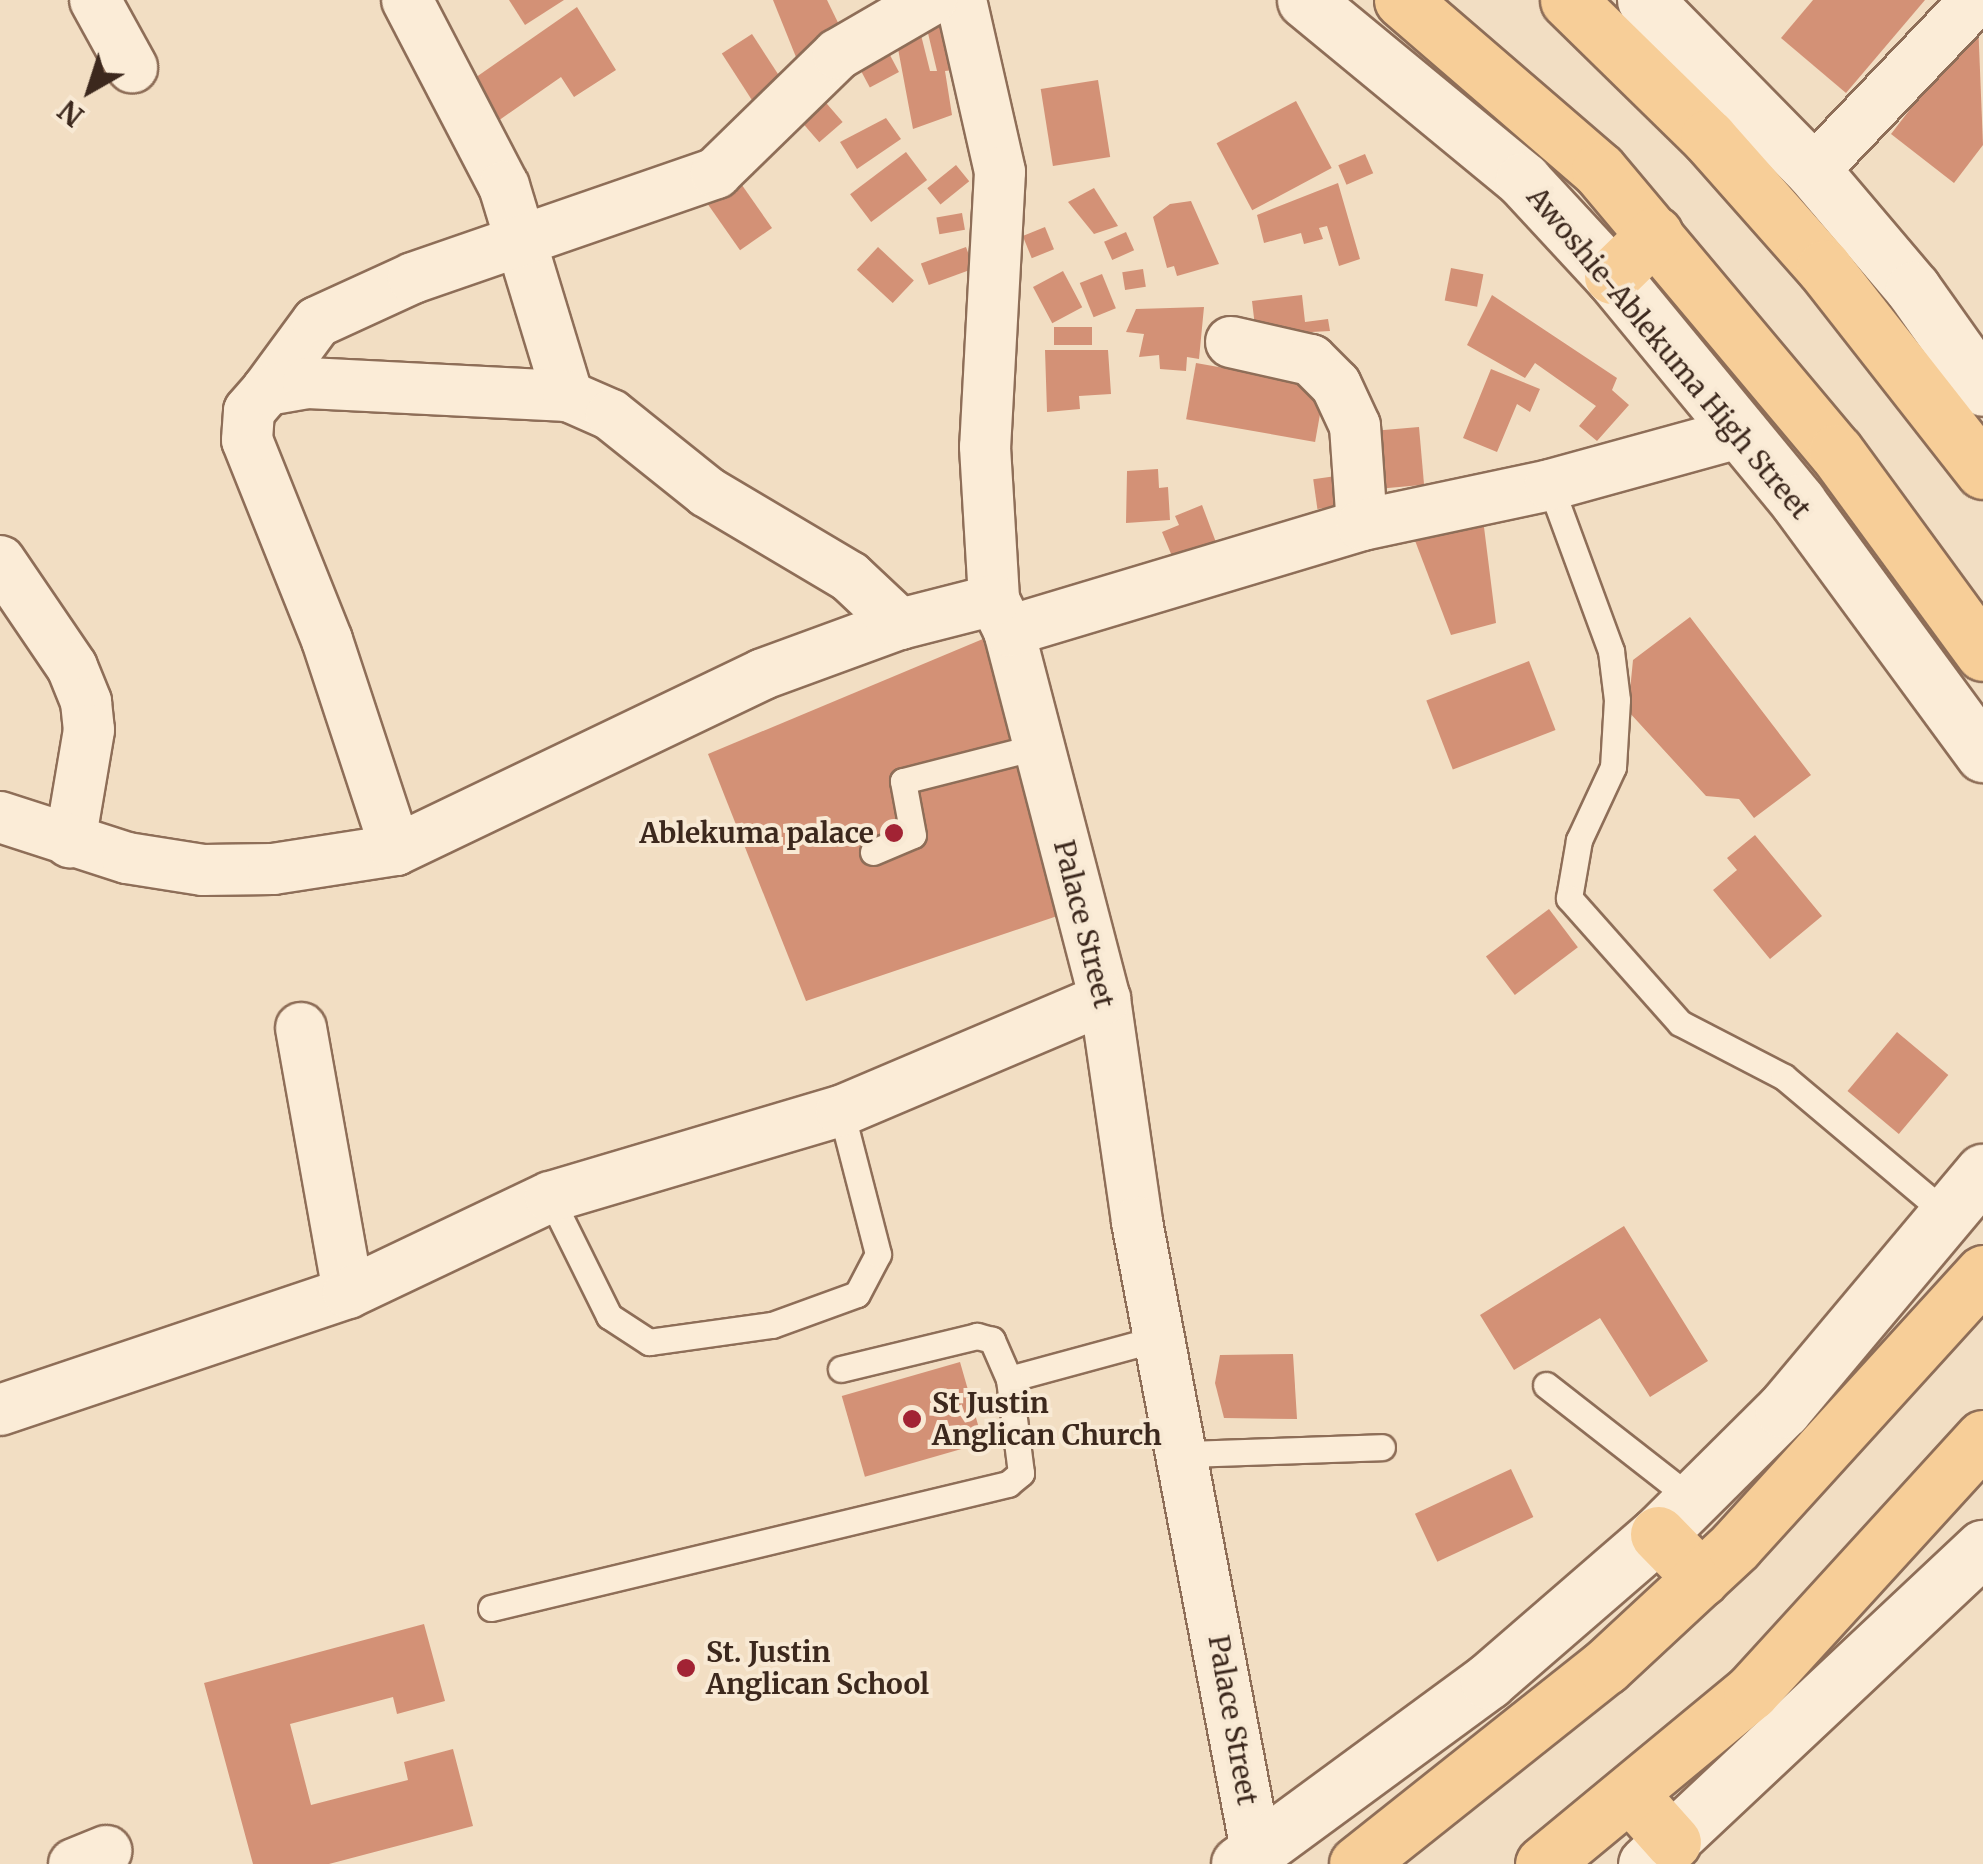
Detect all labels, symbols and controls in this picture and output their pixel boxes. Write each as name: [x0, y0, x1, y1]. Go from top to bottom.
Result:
north arrow: [40, 40, 140, 140]
text: N: [51, 92, 91, 134]
street label: Awoshie-Ablekuma High Street: [1520, 180, 1818, 526]
place label: Ablekuma palace: [639, 816, 874, 850]
marker: Ablekuma palace: [883, 822, 905, 844]
street label: Palace Street: [1047, 837, 1121, 1011]
place label: St Justin Anglican Church: [932, 1386, 1162, 1452]
marker: St Justin Anglican Church: [901, 1408, 923, 1430]
street label: Palace Street: [1202, 1632, 1264, 1808]
place label: St. Justin Anglican School: [706, 1635, 929, 1701]
marker: St. Justin Anglican School: [675, 1657, 697, 1679]

